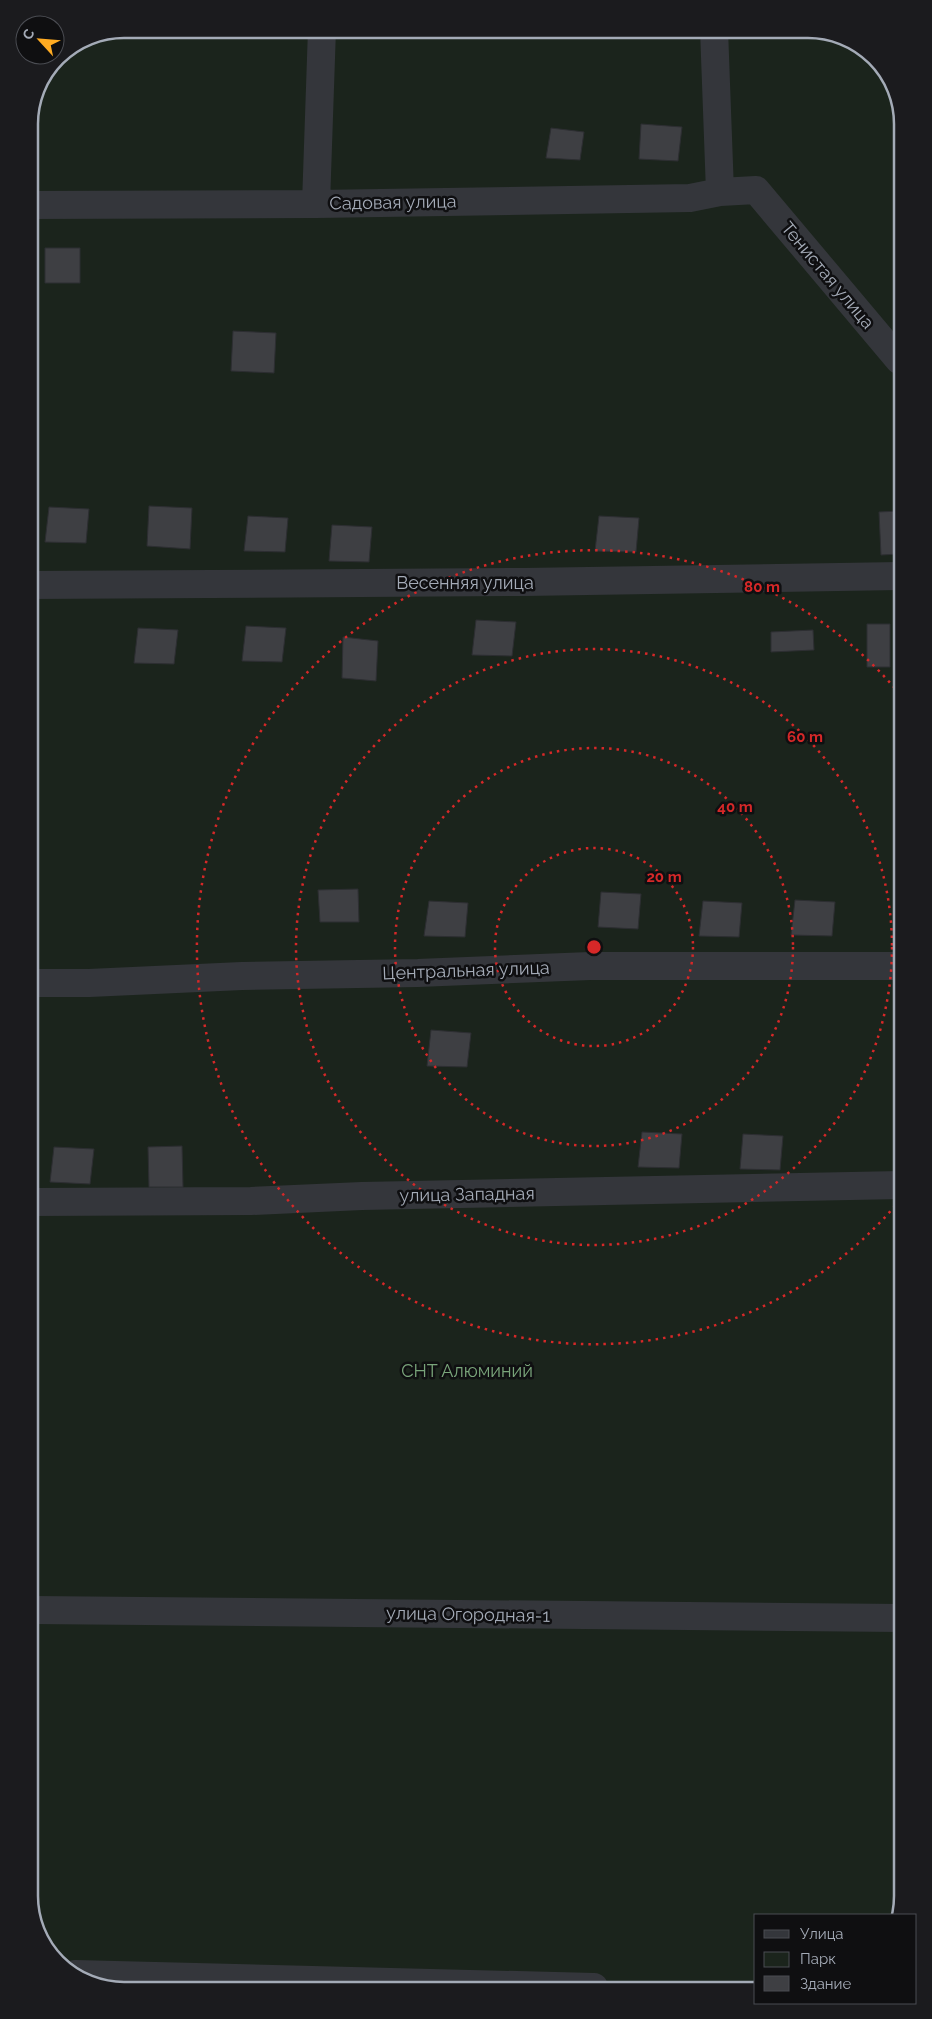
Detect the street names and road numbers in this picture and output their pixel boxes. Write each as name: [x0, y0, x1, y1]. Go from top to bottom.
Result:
street label: Садовая улица: [329, 190, 457, 214]
street label: Тенистая улица: [777, 217, 879, 333]
street label: Весенняя улица: [396, 572, 534, 593]
street label: Центральная улица: [382, 957, 550, 983]
street label: улица Западная: [399, 1182, 535, 1206]
street label: улица Огородная-1: [386, 1602, 550, 1626]

